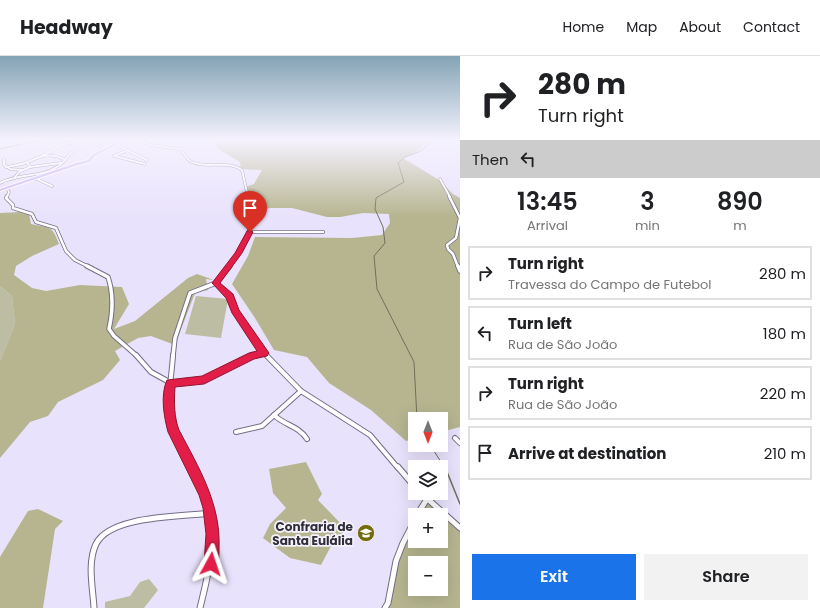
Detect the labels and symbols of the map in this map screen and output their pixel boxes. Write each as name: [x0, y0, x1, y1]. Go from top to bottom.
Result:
pin: [233, 191, 267, 232]
north arrow: [408, 412, 448, 452]
place label: Confraria de Santa Eulália: [272, 518, 354, 549]
school or university icon: Confraria de Santa Eulália: [356, 523, 376, 543]
position arrow: [190, 543, 232, 585]

